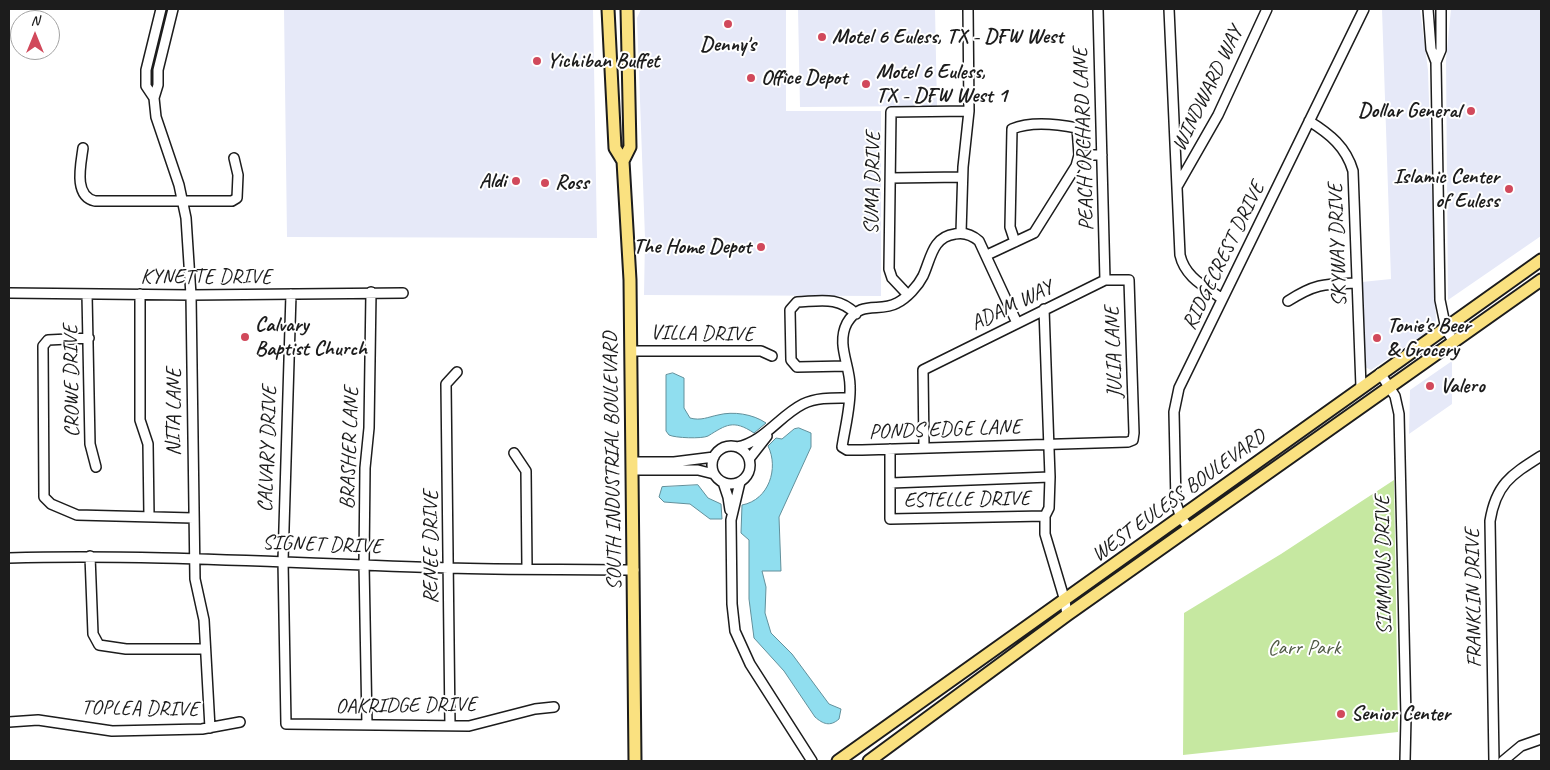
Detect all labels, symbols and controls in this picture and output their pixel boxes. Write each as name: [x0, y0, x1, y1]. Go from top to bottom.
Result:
north arrow: [10, 10, 60, 60]
text: N: [31, 12, 39, 29]
marker: Denny's: [722, 18, 734, 30]
street label: WINDWARD WAY: [1167, 23, 1249, 155]
place label: Motel 6 Euless, TX - DFW West: [832, 24, 1063, 50]
marker: Motel 6 Euless, TX - DFW West: [816, 31, 828, 43]
place label: Denny's: [700, 32, 756, 58]
street label: PEACH ORCHARD LANE: [1068, 47, 1100, 231]
place label: Yichiban Buffet: [547, 48, 659, 74]
marker: Yichiban Buffet: [531, 55, 543, 67]
place label: Motel 6 Euless, TX - DFW West 1: [876, 59, 1007, 109]
place label: Office Depot: [761, 65, 847, 91]
marker: Office Depot: [745, 72, 757, 84]
marker: Motel 6 Euless, TX - DFW West 1: [860, 78, 872, 90]
place label: Dollar General: [1358, 98, 1461, 124]
marker: Dollar General: [1465, 105, 1477, 117]
street label: SUMA DRIVE: [859, 131, 887, 235]
place label: Islamic Center of Euless: [1393, 164, 1499, 214]
place label: Aldi: [479, 168, 506, 194]
place label: Ross: [555, 170, 589, 196]
marker: Aldi: [510, 175, 522, 187]
marker: Ross: [539, 177, 551, 189]
street label: RIDGECREST DRIVE: [1177, 178, 1271, 334]
street label: SKYWAY DRIVE: [1323, 183, 1353, 307]
marker: Islamic Center of Euless: [1503, 183, 1515, 195]
place label: The Home Depot: [633, 234, 751, 260]
marker: The Home Depot: [755, 241, 767, 253]
street label: KYNETTE DRIVE: [141, 264, 271, 290]
street label: ADAM WAY: [967, 275, 1057, 337]
street label: JULIA LANE: [1100, 306, 1128, 398]
place label: Calvary Baptist Church: [255, 312, 367, 362]
place label: Tonie's Beer & Grocery: [1387, 313, 1471, 363]
street label: VILLA DRIVE: [650, 320, 754, 348]
street label: CROWE DRIVE: [58, 324, 86, 438]
marker: Calvary Baptist Church: [239, 331, 251, 343]
street label: SOUTH INDUSTRIAL BOULEVARD: [598, 331, 628, 591]
marker: Tonie's Beer & Grocery: [1371, 332, 1383, 344]
street label: NITA LANE: [161, 368, 187, 456]
place label: Valero: [1440, 373, 1485, 399]
marker: Valero: [1424, 380, 1436, 392]
street label: CALVARY DRIVE: [253, 385, 283, 513]
street label: BRASHER LANE: [335, 386, 365, 510]
street label: PONDS EDGE LANE: [868, 415, 1022, 445]
street label: WEST EULESS BOULEVARD: [1087, 424, 1271, 568]
street label: ESTELLE DRIVE: [904, 486, 1030, 514]
street label: RENEE DRIVE: [418, 490, 444, 604]
street label: SIMMONS DRIVE: [1370, 495, 1398, 635]
street label: FRANKLIN DRIVE: [1460, 528, 1488, 668]
street label: SIGNET DRIVE: [262, 530, 382, 560]
park label: Carr Park: [1268, 635, 1340, 661]
street label: OAKRIDGE DRIVE: [335, 692, 477, 720]
street label: TOPLEA DRIVE: [81, 695, 199, 723]
place label: Senior Center: [1351, 701, 1450, 727]
marker: Senior Center: [1335, 708, 1347, 720]

